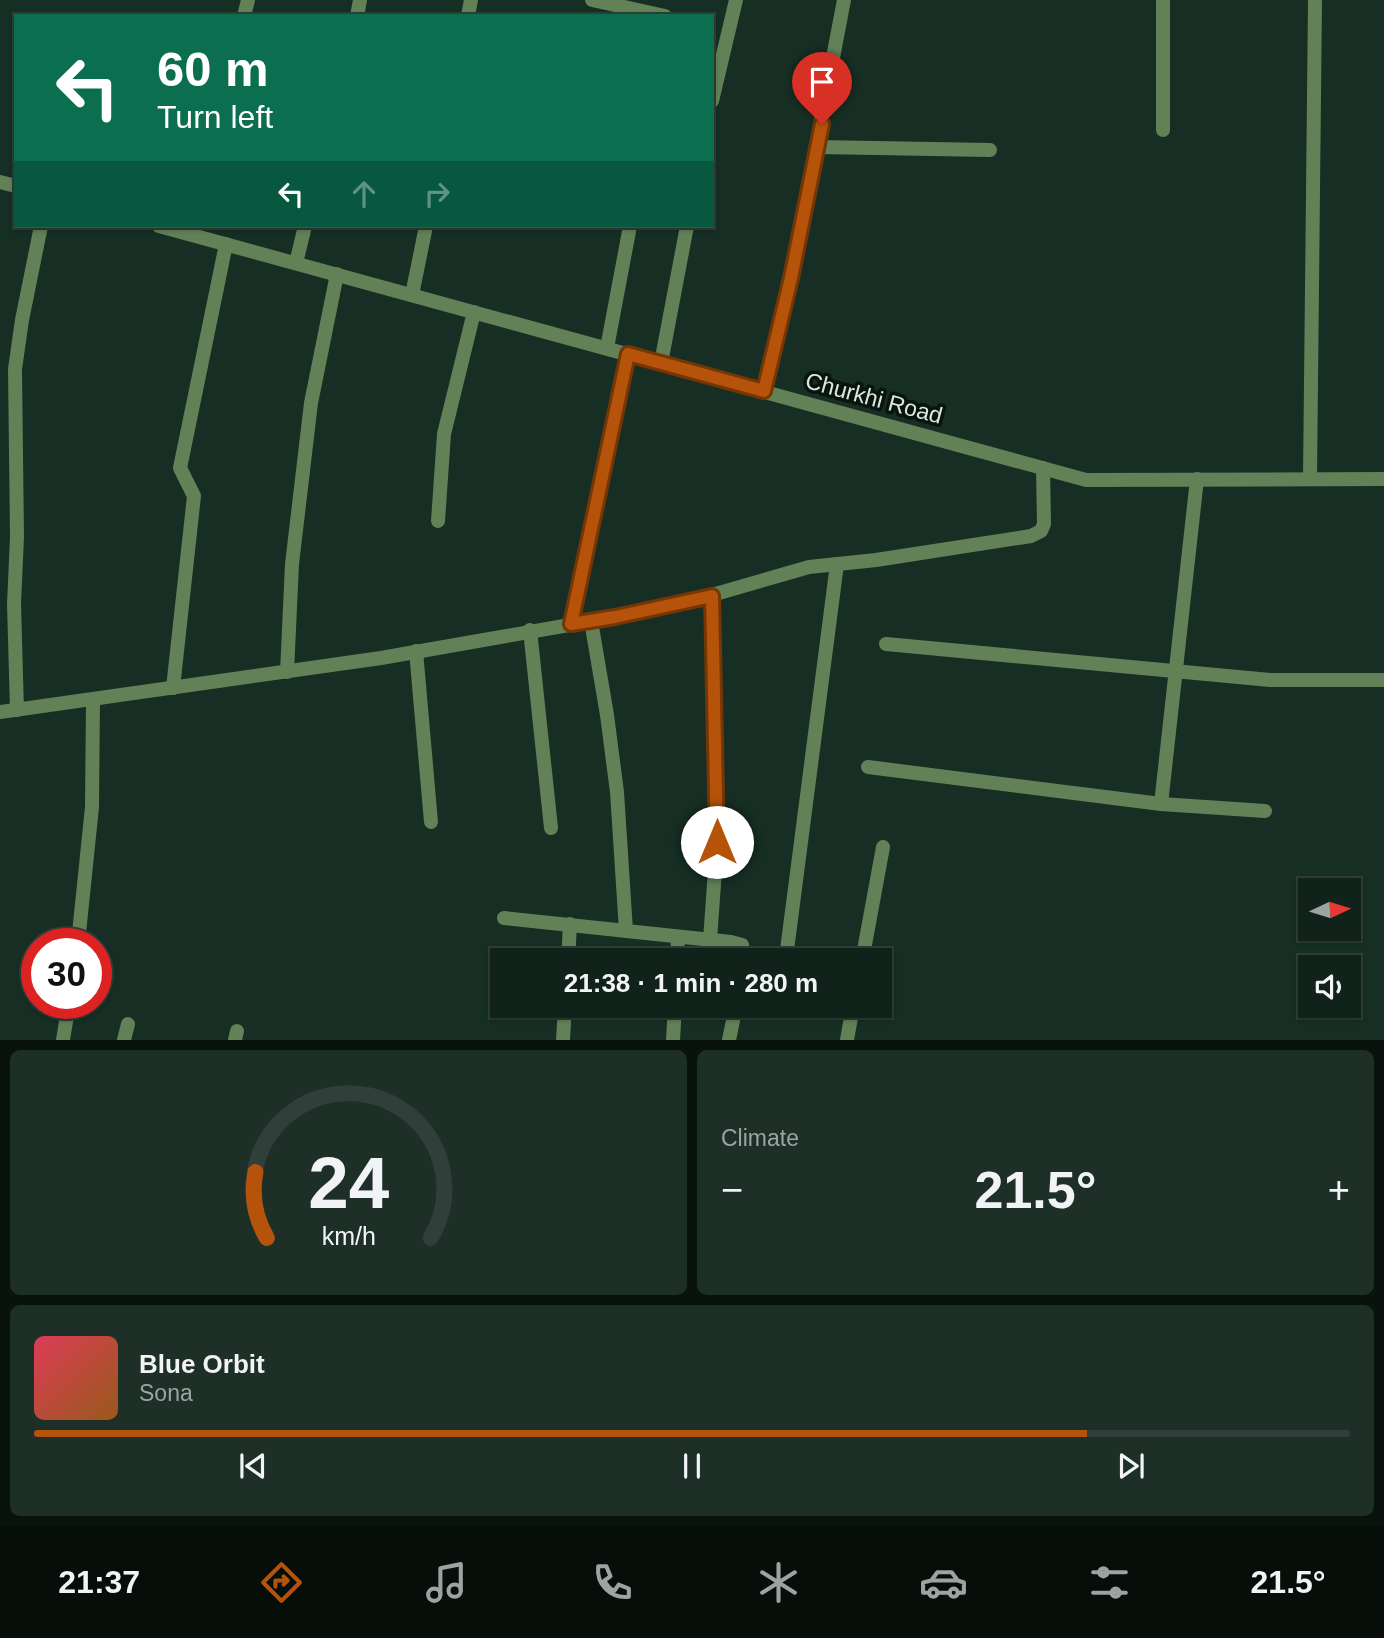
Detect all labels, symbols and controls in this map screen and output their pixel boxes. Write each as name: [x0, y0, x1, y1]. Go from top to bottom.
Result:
icon: left: [42, 42, 133, 133]
text: 60 m: [157, 42, 269, 96]
pin: [792, 52, 852, 124]
icon: arrive: [803, 63, 841, 101]
text: Turn left: [157, 99, 273, 135]
icon: left: [272, 175, 310, 213]
icon: ahead: [345, 175, 383, 213]
icon: right: [418, 175, 456, 213]
street label: Churkhi Road: [803, 367, 945, 429]
position arrow: [680, 805, 754, 879]
north arrow: [1298, 878, 1362, 942]
map controls: [1298, 878, 1361, 1018]
speed limit sign: 30: [21, 928, 112, 1019]
button: sound: [1298, 955, 1361, 1018]
text: 21:38 · 1 min · 280 m: [564, 968, 818, 998]
text: Climate: [721, 1125, 799, 1151]
text: 24: [308, 1143, 389, 1224]
text: 21.5°: [974, 1161, 1097, 1219]
text: −: [721, 1169, 743, 1211]
text: +: [1328, 1169, 1350, 1211]
text: km/h: [321, 1222, 376, 1250]
text: Blue Orbit: [139, 1349, 265, 1379]
text: Sona: [139, 1380, 193, 1406]
icon: previous: [234, 1447, 272, 1485]
icon: pause: [673, 1447, 711, 1485]
icon: next: [1112, 1447, 1150, 1485]
icon: directions: [257, 1558, 306, 1607]
icon: music: [422, 1558, 471, 1607]
icon: phone: [588, 1558, 637, 1607]
icon: climate: [754, 1558, 803, 1607]
icon: car: [919, 1558, 968, 1607]
icon: filters: [1085, 1558, 1134, 1607]
text: 21:37: [58, 1564, 140, 1600]
text: 21.5°: [1251, 1564, 1326, 1600]

